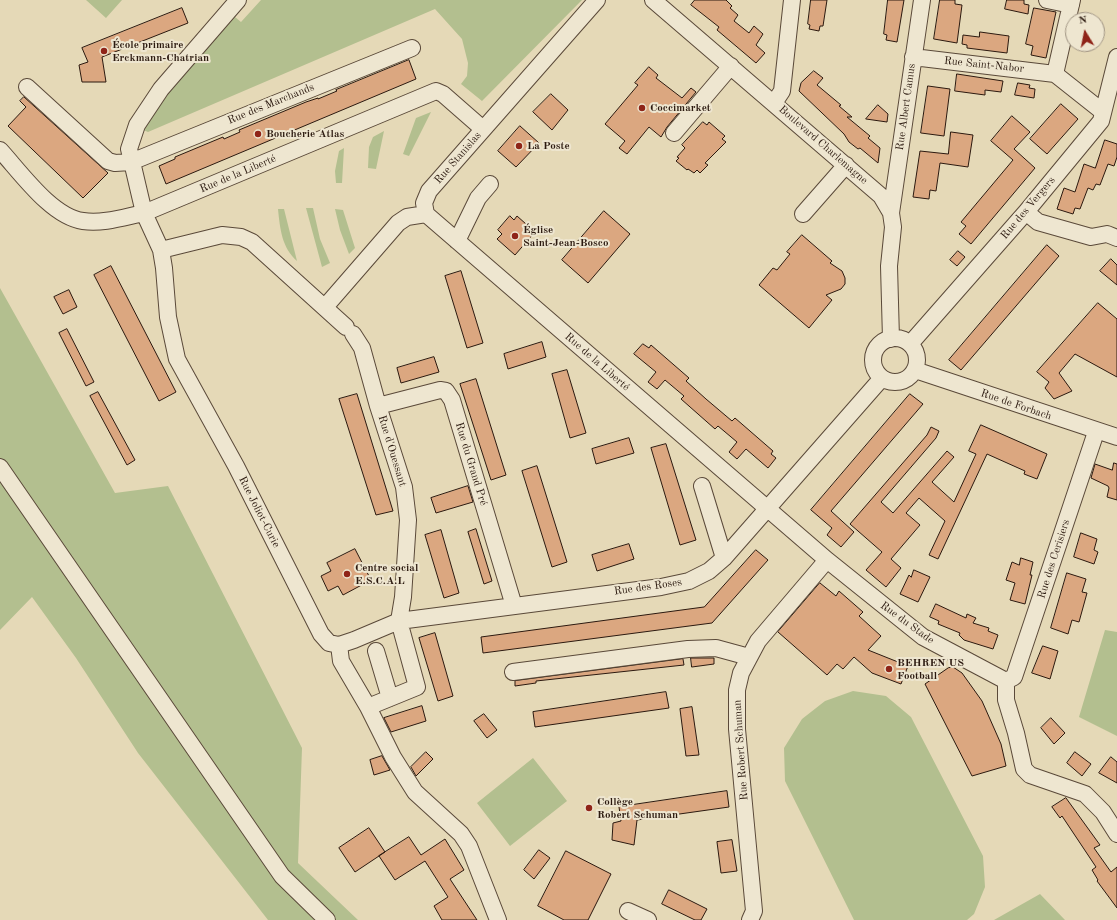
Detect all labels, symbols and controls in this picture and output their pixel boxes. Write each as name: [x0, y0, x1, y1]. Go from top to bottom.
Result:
north arrow: [1065, 12, 1105, 52]
text: N: [1078, 15, 1088, 27]
place label: École primaire Erckmann-Chatrian: [112, 38, 209, 64]
marker: École primaire Erckmann-Chatrian: [99, 46, 109, 56]
street label: Rue Saint-Nabor: [943, 54, 1025, 76]
street label: Rue Albert Camus: [893, 63, 919, 151]
street label: Rue des Marchands: [226, 81, 316, 127]
place label: Coccimarket: [650, 101, 711, 115]
marker: Coccimarket: [637, 103, 647, 113]
street label: Boulevard Charlemagne: [776, 103, 870, 187]
place label: Boucherie Atlas: [266, 127, 344, 141]
marker: Boucherie Atlas: [253, 129, 263, 139]
street label: Rue Stanislas: [432, 129, 484, 187]
place label: La Poste: [527, 139, 570, 153]
marker: La Poste: [514, 141, 524, 151]
street label: Rue de la Liberté: [198, 152, 278, 196]
street label: Rue des Vergers: [998, 174, 1058, 242]
place label: Église Saint-Jean-Bosco: [523, 223, 609, 249]
marker: Église Saint-Jean-Bosco: [510, 231, 520, 241]
street label: Rue de la Liberté: [562, 330, 632, 394]
street label: Rue de Forbach: [979, 387, 1053, 423]
street label: Rue d'Ouessant: [375, 414, 409, 488]
street label: Rue du Grand Pré: [452, 421, 490, 507]
street label: Rue Joliot-Curie: [235, 474, 283, 550]
street label: Rue des Cerisiers: [1035, 518, 1073, 600]
place label: Centre social E.S.C.A.L: [355, 561, 418, 587]
marker: Centre social E.S.C.A.L: [342, 569, 352, 579]
street label: Rue des Roses: [613, 576, 683, 598]
street label: Rue du Stade: [877, 599, 937, 647]
place label: BEHREN US Football: [897, 656, 964, 682]
marker: BEHREN US Football: [884, 664, 894, 674]
street label: Rue Robert Schuman: [731, 699, 751, 801]
place label: Collège Robert Schuman: [597, 795, 678, 821]
marker: Collège Robert Schuman: [584, 803, 594, 813]

